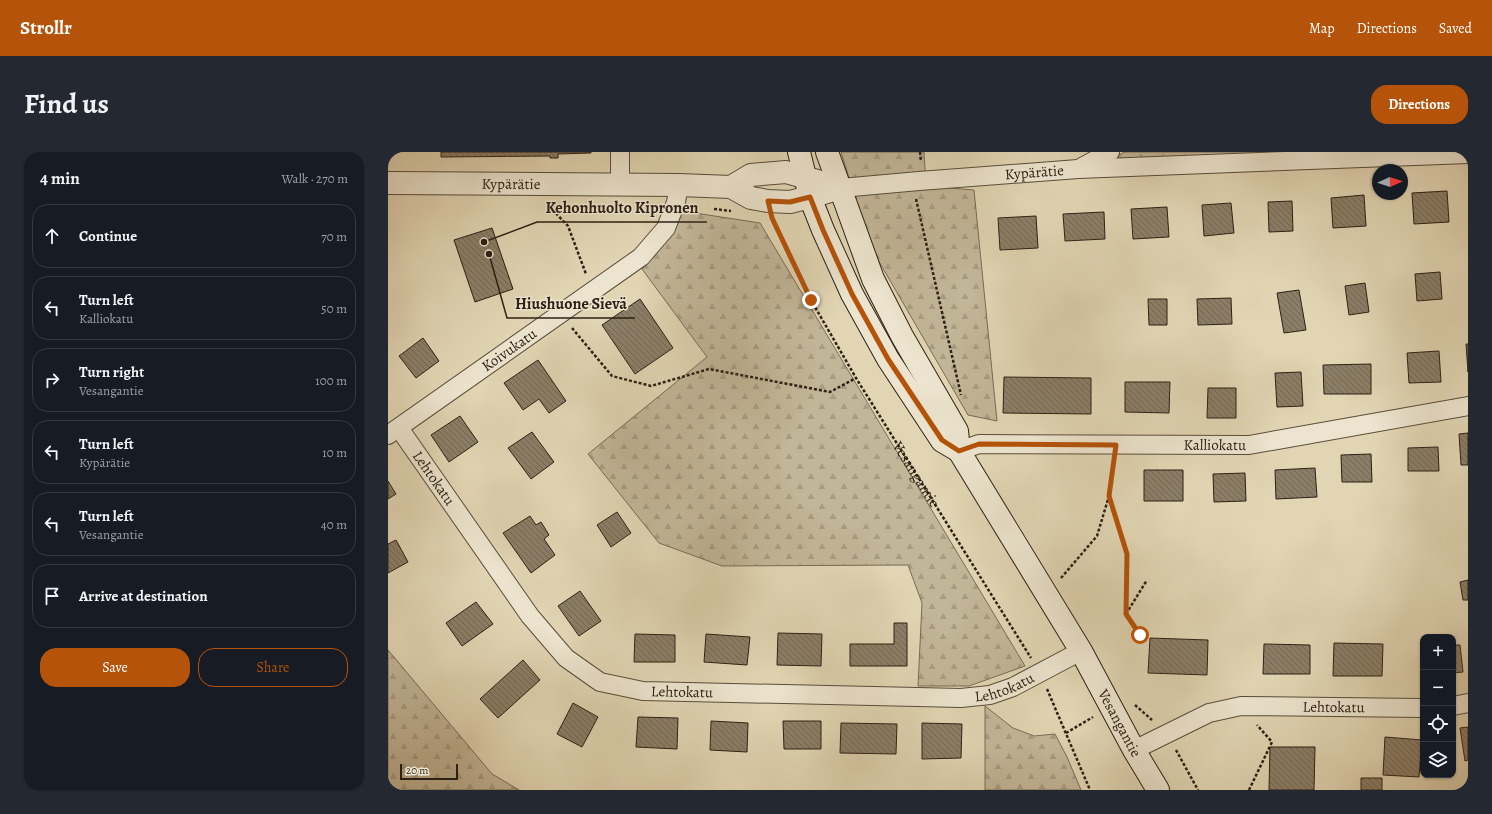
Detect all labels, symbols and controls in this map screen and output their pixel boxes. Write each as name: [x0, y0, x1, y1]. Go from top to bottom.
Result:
text: Strollr: [20, 15, 72, 41]
text: Map: [1309, 19, 1335, 38]
text: Directions: [1357, 19, 1417, 38]
text: Saved: [1439, 19, 1472, 38]
text: Find us: [24, 85, 109, 123]
button: Directions: [1371, 85, 1468, 124]
street label: Kypärätie: [1004, 160, 1065, 184]
north arrow: [1372, 164, 1408, 200]
text: 4 min: [40, 167, 80, 190]
text: Walk · 270 m: [282, 170, 348, 187]
street label: Kypärätie: [481, 174, 541, 194]
callout: Kehonhuolto Kipronen: [537, 194, 707, 222]
text: Kehonhuolto Kipronen: [545, 197, 699, 219]
icon: ahead: [41, 225, 63, 247]
text: Continue: [79, 226, 137, 246]
text: 70 m: [321, 228, 347, 245]
text: Turn left: [79, 290, 134, 310]
callout: Hiushuone Sievä: [507, 290, 635, 318]
route end: [802, 291, 820, 309]
text: Hiushuone Sievä: [515, 293, 627, 315]
icon: left: [41, 297, 63, 319]
text: 50 m: [321, 300, 347, 317]
text: Kalliokatu: [79, 310, 133, 327]
street label: Koivukatu: [478, 323, 541, 376]
text: Turn right: [79, 362, 144, 382]
icon: right: [41, 369, 63, 391]
text: 100 m: [315, 372, 347, 389]
text: Vesangantie: [79, 382, 144, 399]
text: Turn left: [79, 434, 134, 454]
street label: Kalliokatu: [1183, 435, 1247, 455]
street label: Vesangantie: [887, 437, 945, 511]
icon: left: [41, 441, 63, 463]
text: 10 m: [322, 444, 347, 461]
street label: Lehtokatu: [408, 447, 460, 510]
text: Kypärätie: [79, 454, 130, 471]
text: Turn left: [79, 506, 134, 526]
icon: left: [41, 513, 63, 535]
text: 40 m: [321, 516, 347, 533]
text: Vesangantie: [79, 526, 144, 543]
icon: arrive: [41, 585, 63, 607]
text: Arrive at destination: [79, 586, 208, 606]
route start: [1131, 626, 1149, 644]
map controls: [1420, 634, 1456, 778]
button: +: [1420, 634, 1456, 670]
button: Save: [40, 648, 190, 687]
button: Share: [198, 648, 348, 687]
street label: Lehtokatu: [974, 667, 1038, 707]
button: −: [1420, 670, 1456, 706]
street label: Lehtokatu: [651, 681, 714, 703]
street label: Vesangantie: [1093, 685, 1146, 761]
street label: Lehtokatu: [1302, 697, 1366, 717]
button: locate: [1420, 706, 1456, 742]
button: layers: [1420, 742, 1456, 778]
scale bar: [400, 762, 458, 781]
text: 20 m: [406, 763, 428, 778]

